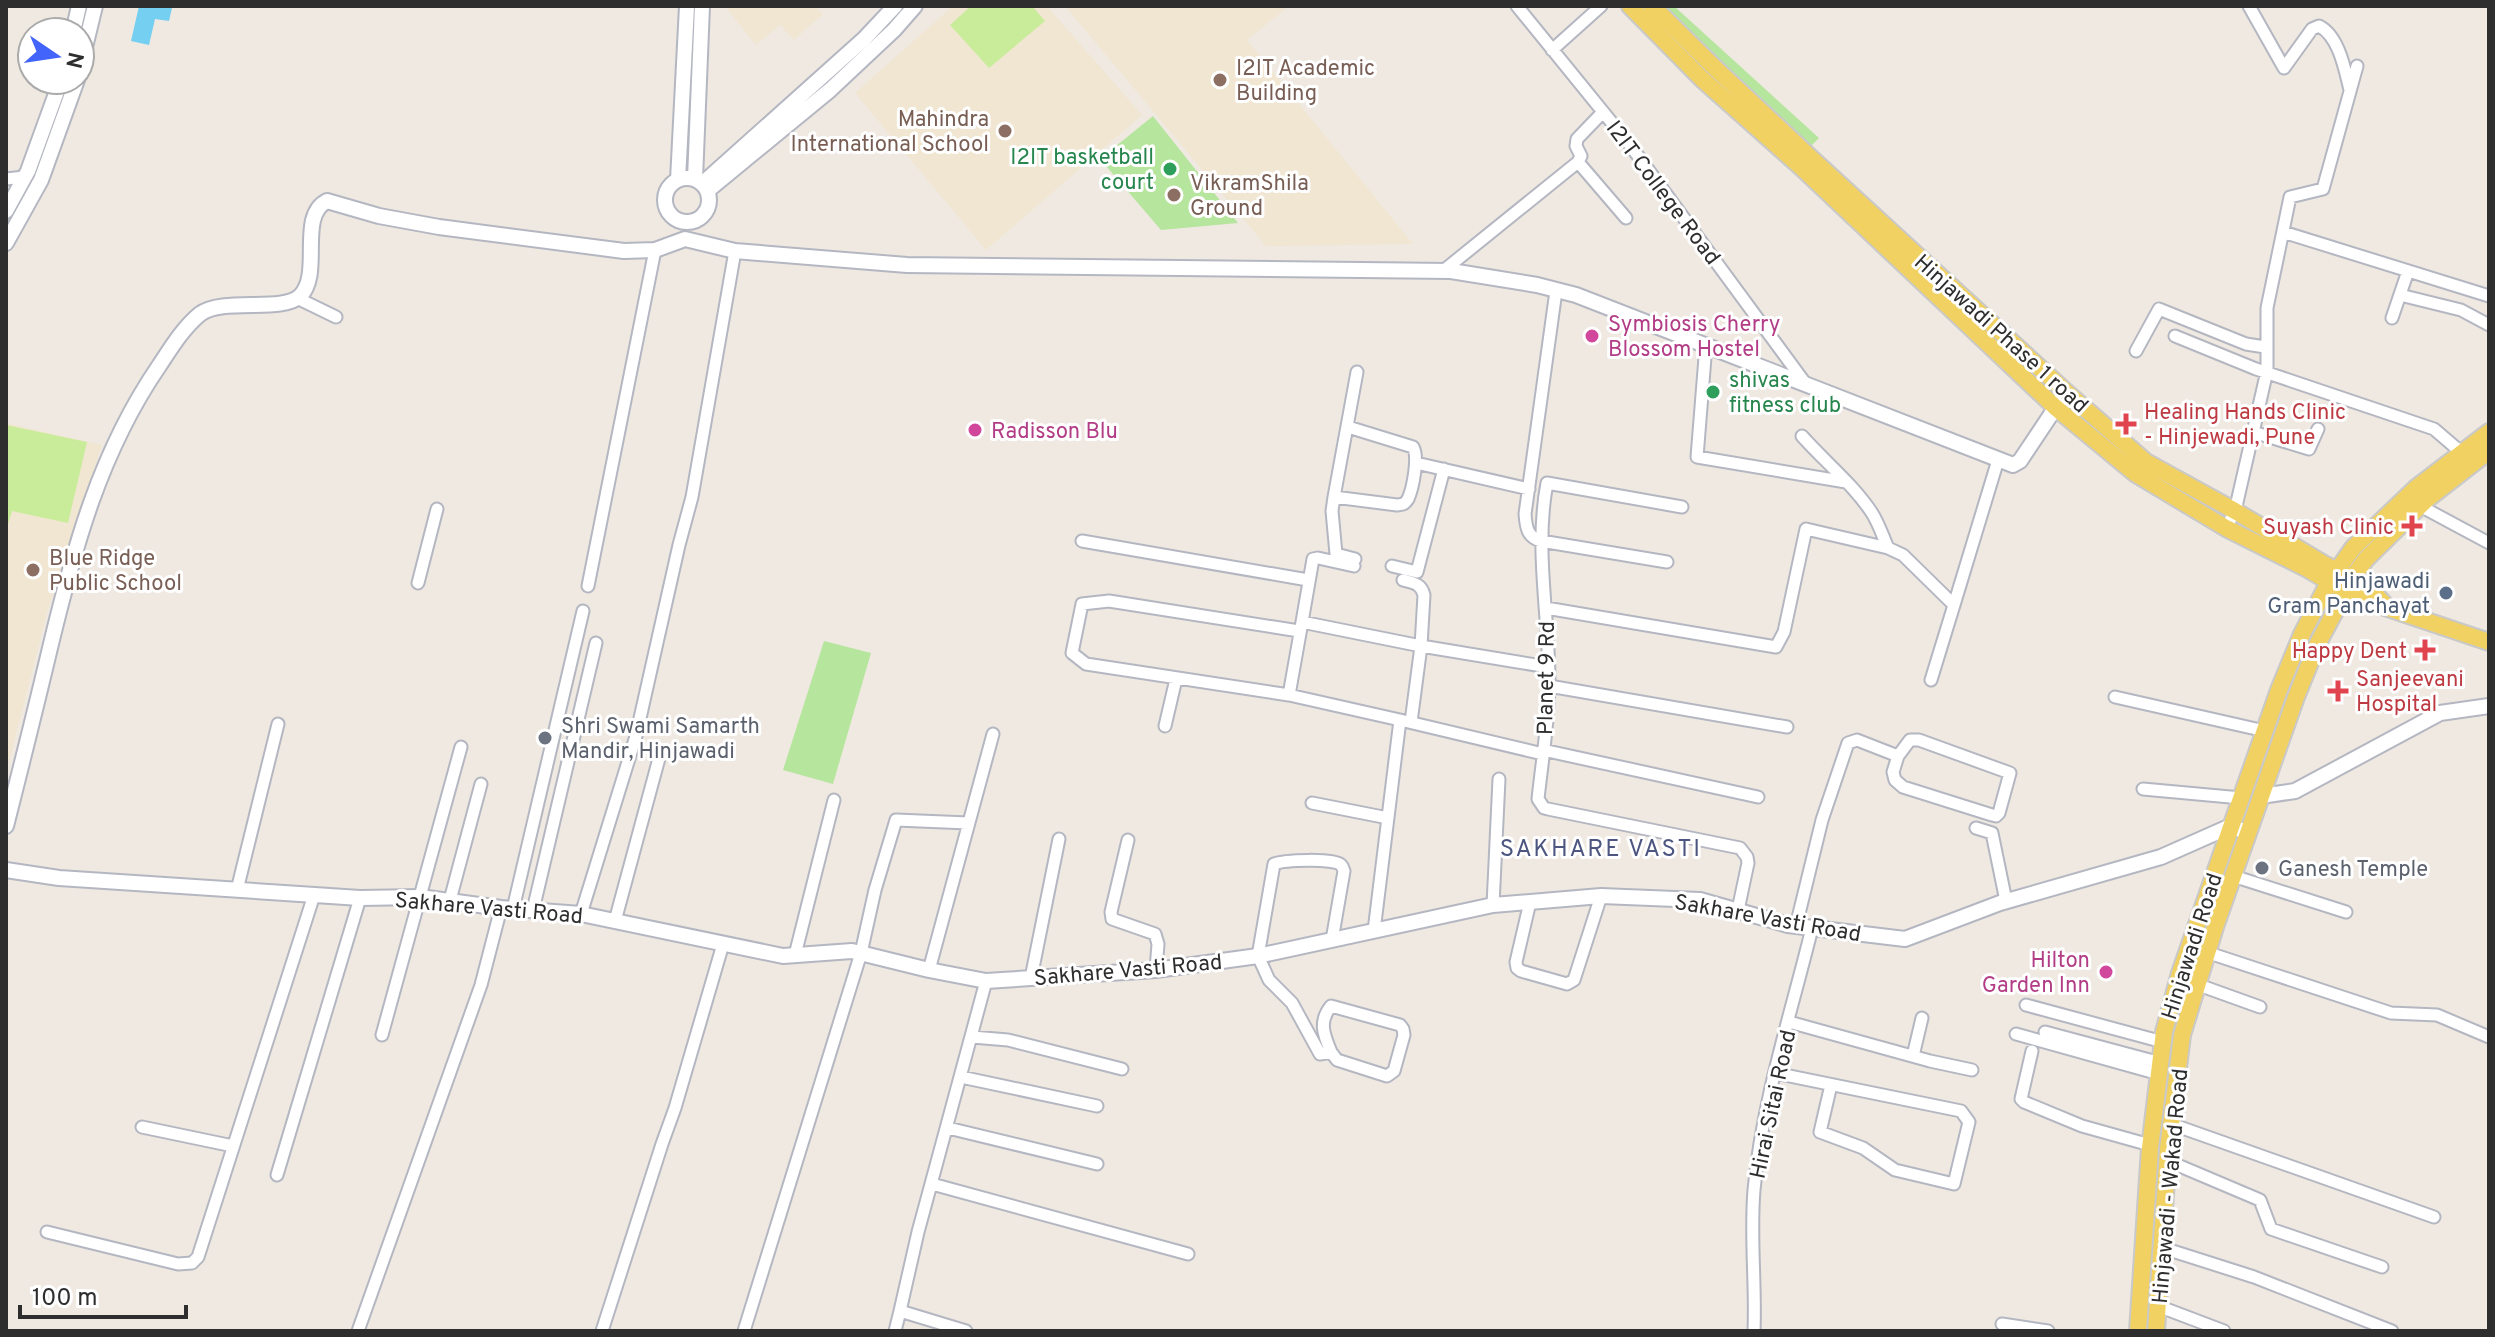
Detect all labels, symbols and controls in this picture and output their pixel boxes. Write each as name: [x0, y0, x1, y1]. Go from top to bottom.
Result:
north arrow: [16, 16, 96, 96]
text: N: [58, 49, 88, 71]
place label: I2IT Academic Building: [1236, 56, 1375, 108]
marker: I2IT Academic Building: [1211, 71, 1229, 89]
place label: Mahindra International School: [791, 107, 989, 159]
street label: I2IT College Road: [1599, 116, 1725, 271]
marker: Mahindra International School: [996, 122, 1014, 140]
place label: I2IT basketball court: [1010, 145, 1154, 197]
marker: I2IT basketball court: [1161, 160, 1179, 178]
place label: VikramShila Ground: [1190, 171, 1309, 223]
marker: VikramShila Ground: [1165, 186, 1183, 204]
street label: Hinjawadi Phase 1 road: [1908, 250, 2093, 420]
place label: Symbiosis Cherry Blossom Hostel: [1608, 312, 1780, 364]
marker: Symbiosis Cherry Blossom Hostel: [1583, 327, 1601, 345]
place label: shivas fitness club: [1729, 368, 1841, 420]
marker: shivas fitness club: [1704, 383, 1722, 401]
place label: Healing Hands Clinic - Hinjewadi, Pune: [2144, 400, 2346, 452]
marker: Healing Hands Clinic - Hinjewadi, Pune: [2115, 413, 2137, 435]
place label: Radisson Blu: [991, 419, 1118, 446]
marker: Radisson Blu: [966, 421, 984, 439]
place label: Suyash Clinic: [2263, 515, 2394, 542]
marker: Suyash Clinic: [2401, 515, 2423, 537]
place label: Blue Ridge Public School: [49, 546, 182, 598]
marker: Blue Ridge Public School: [24, 561, 42, 579]
place label: Hinjawadi Gram Panchayat: [2267, 569, 2430, 621]
marker: Hinjawadi Gram Panchayat: [2437, 584, 2455, 602]
street label: Planet 9 Rd: [1533, 621, 1562, 735]
place label: Happy Dent: [2292, 639, 2407, 666]
marker: Happy Dent: [2414, 639, 2436, 661]
place label: Sanjeevani Hospital: [2356, 667, 2464, 719]
marker: Sanjeevani Hospital: [2327, 680, 2349, 702]
place label: Shri Swami Samarth Mandir, Hinjawadi: [561, 714, 760, 766]
marker: Shri Swami Samarth Mandir, Hinjawadi: [536, 729, 554, 747]
district label: SAKHARE VASTI: [1500, 835, 1702, 865]
place label: Ganesh Temple: [2278, 857, 2428, 884]
marker: Ganesh Temple: [2253, 859, 2271, 877]
street label: Hinjawadi Road: [2157, 870, 2230, 1023]
street label: Sakhare Vasti Road: [393, 888, 584, 931]
street label: Sakhare Vasti Road: [1672, 890, 1863, 949]
place label: Hilton Garden Inn: [1982, 948, 2090, 1000]
street label: Sakhare Vasti Road: [1033, 950, 1224, 993]
marker: Hilton Garden Inn: [2097, 963, 2115, 981]
street label: Hirai Sitai Road: [1745, 1028, 1803, 1181]
street label: Hinjawadi - Wakad Road: [2148, 1067, 2195, 1305]
scale bar: [20, 1269, 186, 1319]
text: 100 m: [32, 1284, 98, 1314]

